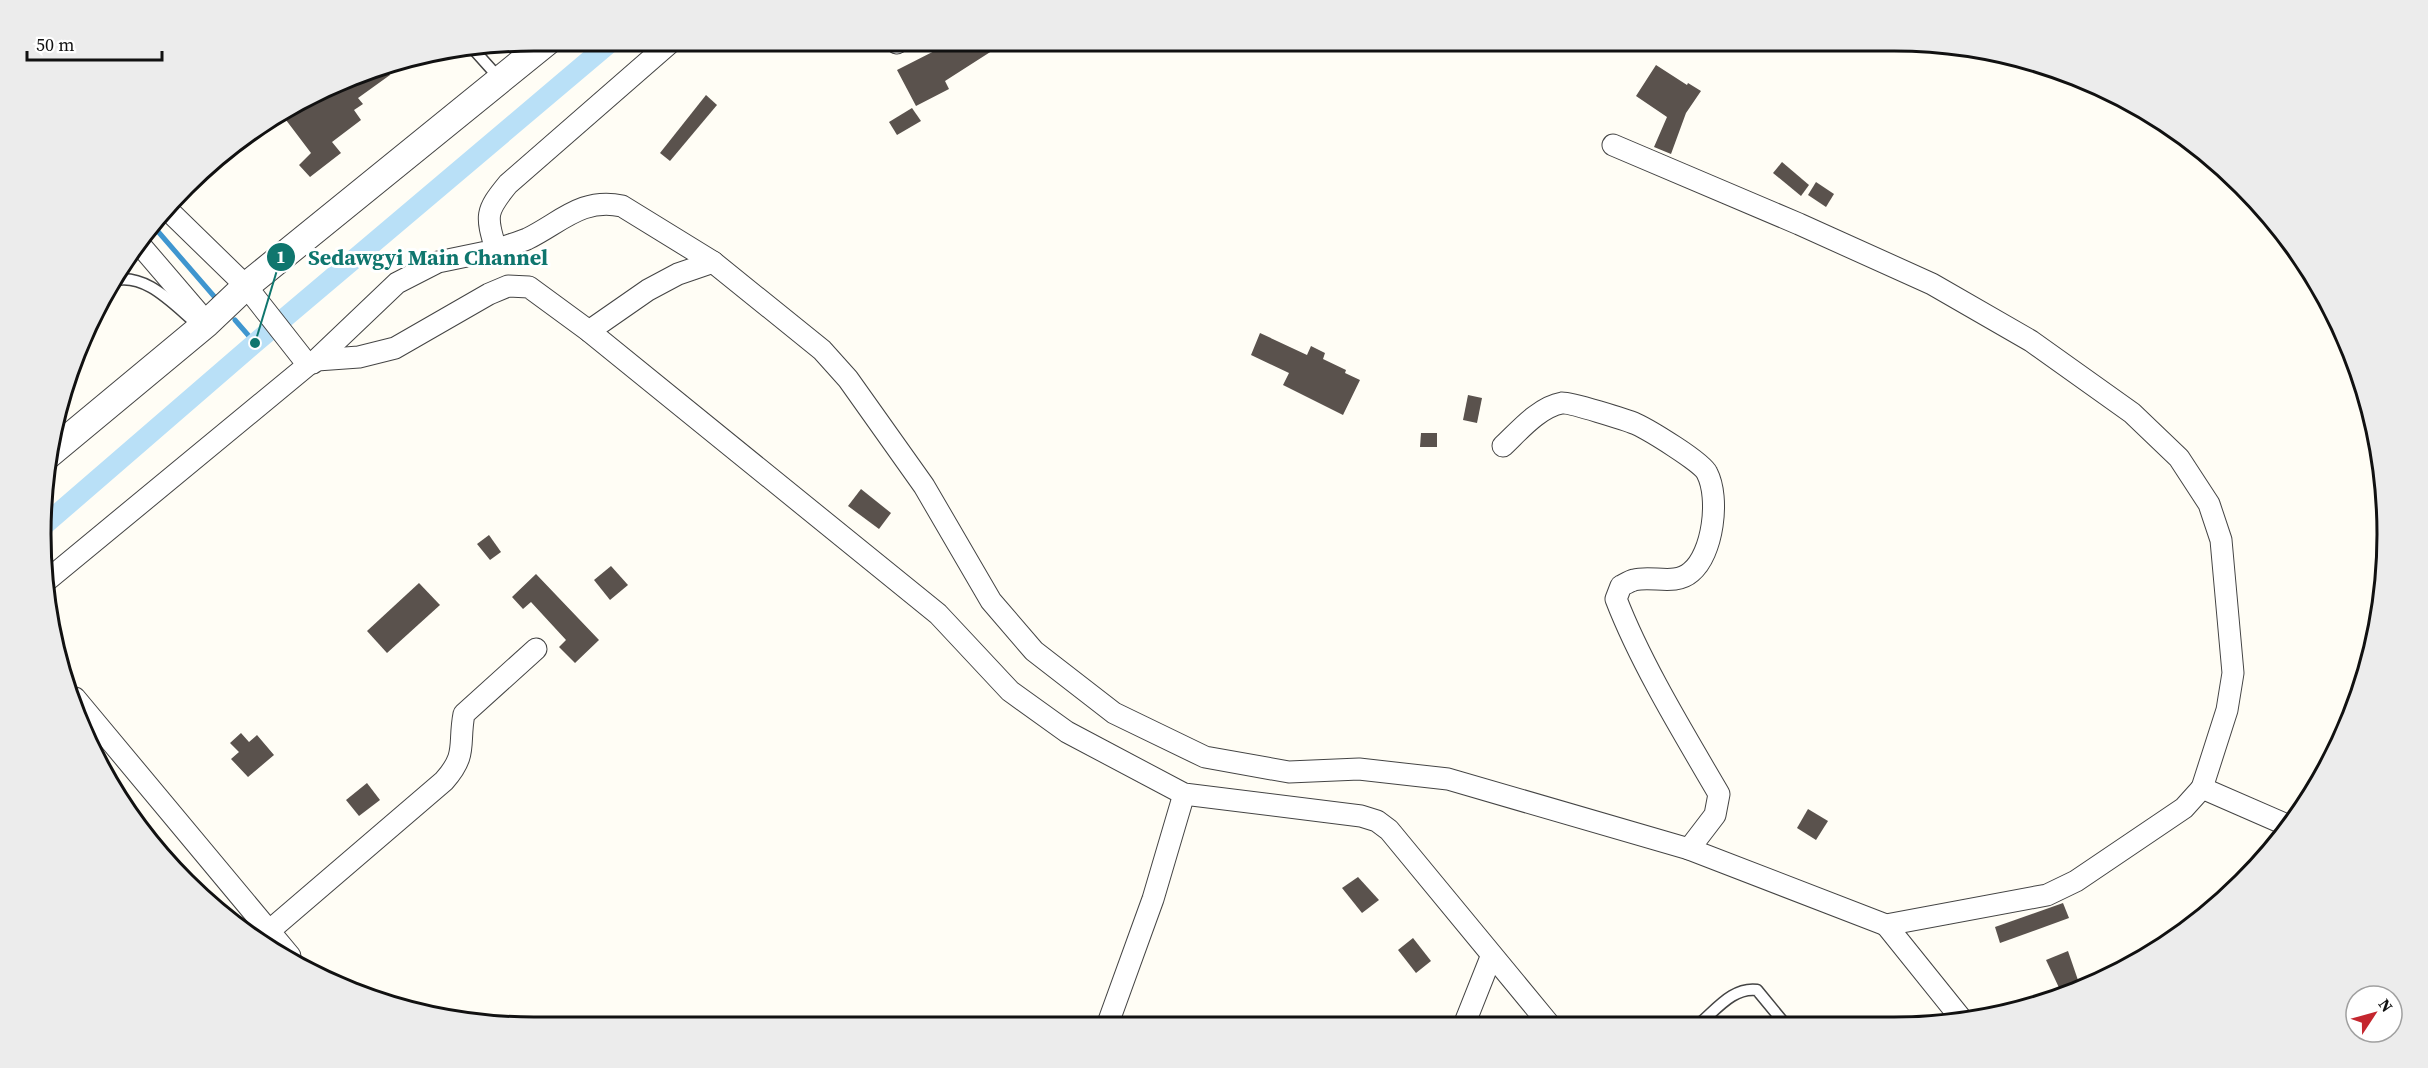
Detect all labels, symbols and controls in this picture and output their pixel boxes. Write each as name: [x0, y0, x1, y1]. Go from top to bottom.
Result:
scale bar: [27, 24, 162, 62]
text: 50 m: [36, 32, 74, 57]
callout: Sedawgyi Main Channel: [266, 237, 560, 277]
text: Sedawgyi Main Channel: [308, 242, 548, 272]
text: 1: [276, 244, 286, 269]
north arrow: [2344, 984, 2404, 1044]
text: N: [2374, 994, 2399, 1017]

